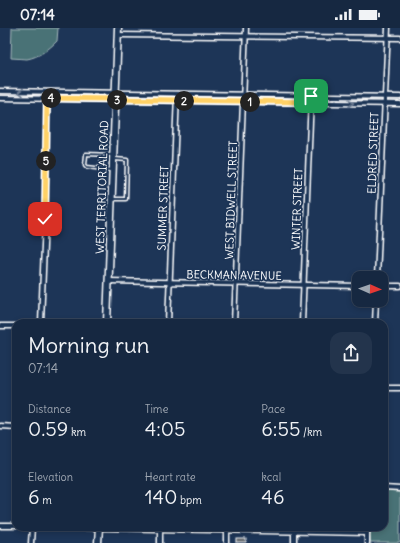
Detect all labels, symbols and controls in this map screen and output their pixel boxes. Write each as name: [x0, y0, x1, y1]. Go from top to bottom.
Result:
text: 07:14: [20, 5, 55, 24]
pin: [294, 79, 328, 113]
icon: arrive: [300, 85, 322, 107]
one-way arrow: [18, 88, 24, 96]
pin: 4: [41, 88, 61, 108]
pin: 3: [107, 90, 127, 110]
text: 4: [48, 91, 54, 105]
pin: 2: [174, 91, 194, 111]
pin: 1: [240, 92, 260, 112]
text: 3: [114, 93, 120, 107]
text: 2: [181, 94, 187, 108]
text: 1: [248, 95, 252, 109]
one-way arrow: [348, 99, 354, 107]
street label: ELDRED STREET: [365, 112, 381, 194]
street label: WEST TERRITORIAL ROAD: [93, 120, 111, 254]
street label: WEST BIDWELL STREET: [222, 140, 240, 260]
pin: 5: [36, 151, 56, 171]
text: 5: [43, 154, 49, 168]
street label: SUMMER STREET: [155, 165, 171, 251]
street label: WINTER STREET: [289, 168, 305, 250]
pin: [28, 202, 62, 236]
icon: check: [34, 208, 56, 230]
street label: BECKMAN AVENUE: [186, 267, 282, 283]
north arrow: [352, 271, 388, 307]
map controls: [352, 271, 388, 307]
text: Morning run: [28, 331, 150, 359]
button: share: [330, 332, 372, 374]
text: 07:14: [28, 360, 58, 377]
text: Distance: [28, 402, 71, 416]
text: Time: [145, 402, 168, 416]
text: Pace: [261, 402, 285, 416]
text: 0.59: [28, 416, 68, 441]
text: 4:05: [145, 416, 185, 441]
text: 6:55: [261, 416, 300, 441]
text: km: [68, 425, 86, 439]
text: /km: [300, 425, 322, 439]
text: Elevation: [28, 470, 73, 484]
text: Heart rate: [145, 470, 196, 484]
text: kcal: [261, 470, 281, 484]
text: 6: [28, 484, 40, 509]
text: 140: [145, 484, 177, 509]
text: 46: [261, 484, 284, 509]
text: m: [40, 493, 52, 507]
text: bpm: [177, 493, 202, 507]

